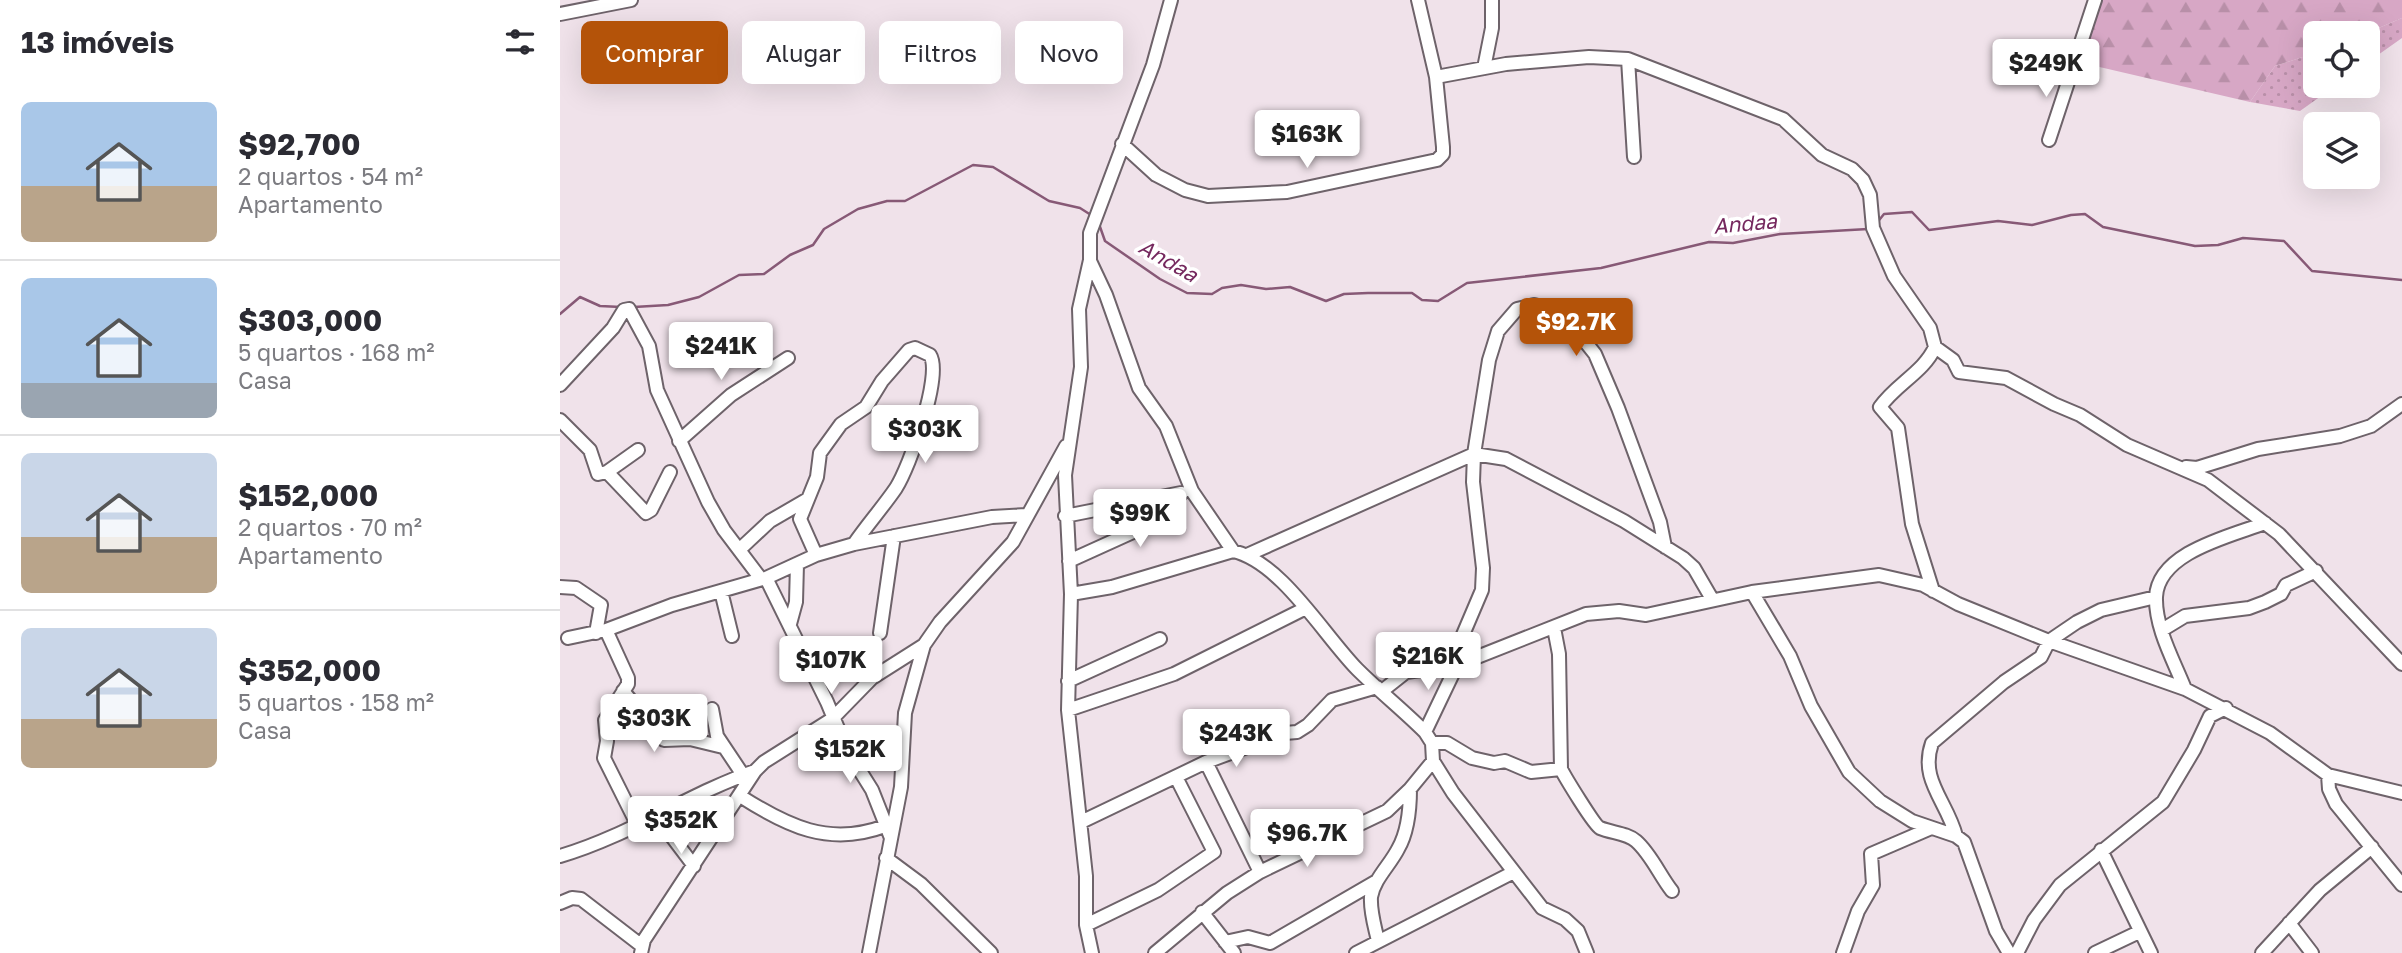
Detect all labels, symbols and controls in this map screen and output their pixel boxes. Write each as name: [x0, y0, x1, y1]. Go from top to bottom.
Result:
chip: Comprar: [581, 21, 728, 84]
chip: Alugar: [742, 21, 865, 84]
chip: Filtros: [879, 21, 1001, 84]
chip: Novo: [1015, 21, 1123, 84]
map controls: [2303, 21, 2380, 189]
button: locate: [2303, 21, 2380, 98]
icon: filters: [501, 23, 539, 61]
text: 13 imóveis: [21, 24, 174, 60]
pin: $249K: [1997, 40, 2095, 99]
text: $249K: [2008, 48, 2084, 76]
pin: $163K: [1258, 110, 1356, 170]
button: layers: [2303, 112, 2380, 189]
text: $163K: [1271, 119, 1343, 147]
text: $92,700: [238, 126, 360, 162]
icon: home: [77, 130, 161, 214]
text: 2 quartos · 54 m²: [238, 162, 423, 190]
text: Apartamento: [238, 190, 383, 218]
water label: Andaa: [1712, 207, 1779, 239]
water label: Andaa: [1134, 233, 1204, 288]
pin: $92.7K: [1519, 298, 1633, 358]
text: $303,000: [238, 302, 382, 338]
icon: home: [77, 306, 161, 390]
text: $92.7K: [1536, 307, 1616, 335]
pin: $241K: [672, 322, 770, 382]
text: $241K: [685, 331, 757, 359]
text: 5 quartos · 168 m²: [238, 338, 435, 366]
text: Casa: [238, 366, 292, 394]
pin: $303K: [876, 406, 974, 465]
text: $303K: [887, 414, 963, 442]
text: $152,000: [238, 477, 378, 513]
icon: home: [77, 481, 161, 565]
pin: $99K: [1099, 490, 1181, 549]
text: $99K: [1109, 498, 1171, 526]
text: 2 quartos · 70 m²: [238, 513, 422, 541]
text: Apartamento: [238, 541, 383, 569]
pin: $216K: [1379, 632, 1477, 692]
pin: $107K: [782, 636, 880, 696]
text: $216K: [1392, 641, 1464, 669]
text: $107K: [795, 645, 867, 673]
text: $352,000: [238, 652, 381, 688]
icon: home: [77, 656, 161, 740]
text: 5 quartos · 158 m²: [238, 688, 434, 716]
pin: $303K: [605, 694, 703, 754]
text: $303K: [616, 703, 692, 731]
pin: $243K: [1187, 710, 1285, 769]
text: Casa: [238, 716, 292, 744]
text: $243K: [1199, 718, 1273, 746]
pin: $152K: [801, 726, 899, 785]
text: $152K: [814, 734, 886, 762]
pin: $352K: [632, 796, 730, 856]
text: $352K: [644, 805, 718, 833]
pin: $96.7K: [1250, 810, 1364, 869]
text: $96.7K: [1266, 818, 1348, 846]

